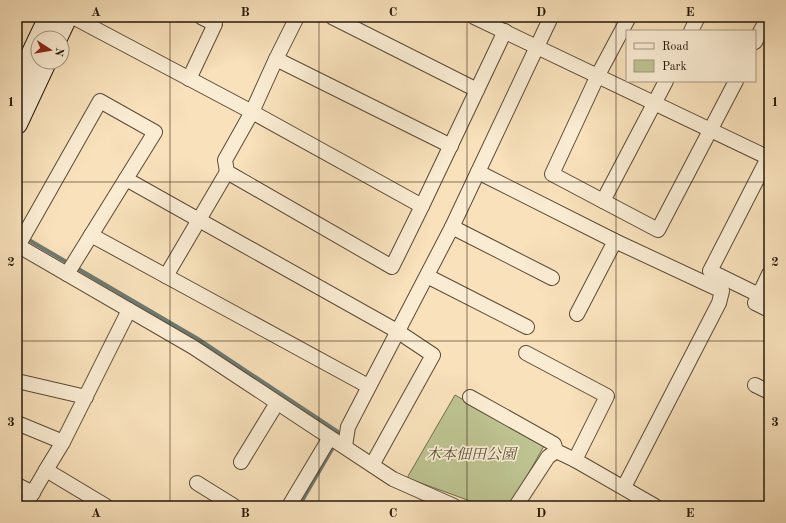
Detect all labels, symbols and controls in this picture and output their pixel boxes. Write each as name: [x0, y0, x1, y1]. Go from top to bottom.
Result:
text: A: [91, 6, 101, 19]
text: B: [240, 6, 250, 19]
text: C: [389, 6, 397, 19]
text: D: [536, 6, 546, 19]
text: E: [686, 6, 695, 19]
north arrow: [30, 30, 70, 70]
legend: [626, 30, 756, 82]
text: Road: [662, 41, 689, 53]
text: N: [52, 47, 65, 58]
text: Park: [662, 61, 687, 73]
text: 1: [7, 96, 15, 109]
text: 1: [771, 96, 779, 109]
text: 2: [7, 256, 15, 269]
text: 2: [771, 256, 779, 269]
text: 3: [7, 416, 15, 429]
text: 3: [771, 416, 779, 429]
park label: 木本佃田公園: [426, 446, 519, 463]
text: A: [91, 507, 101, 520]
text: B: [240, 507, 250, 520]
text: C: [389, 507, 397, 520]
text: D: [536, 507, 546, 520]
text: E: [686, 507, 695, 520]

